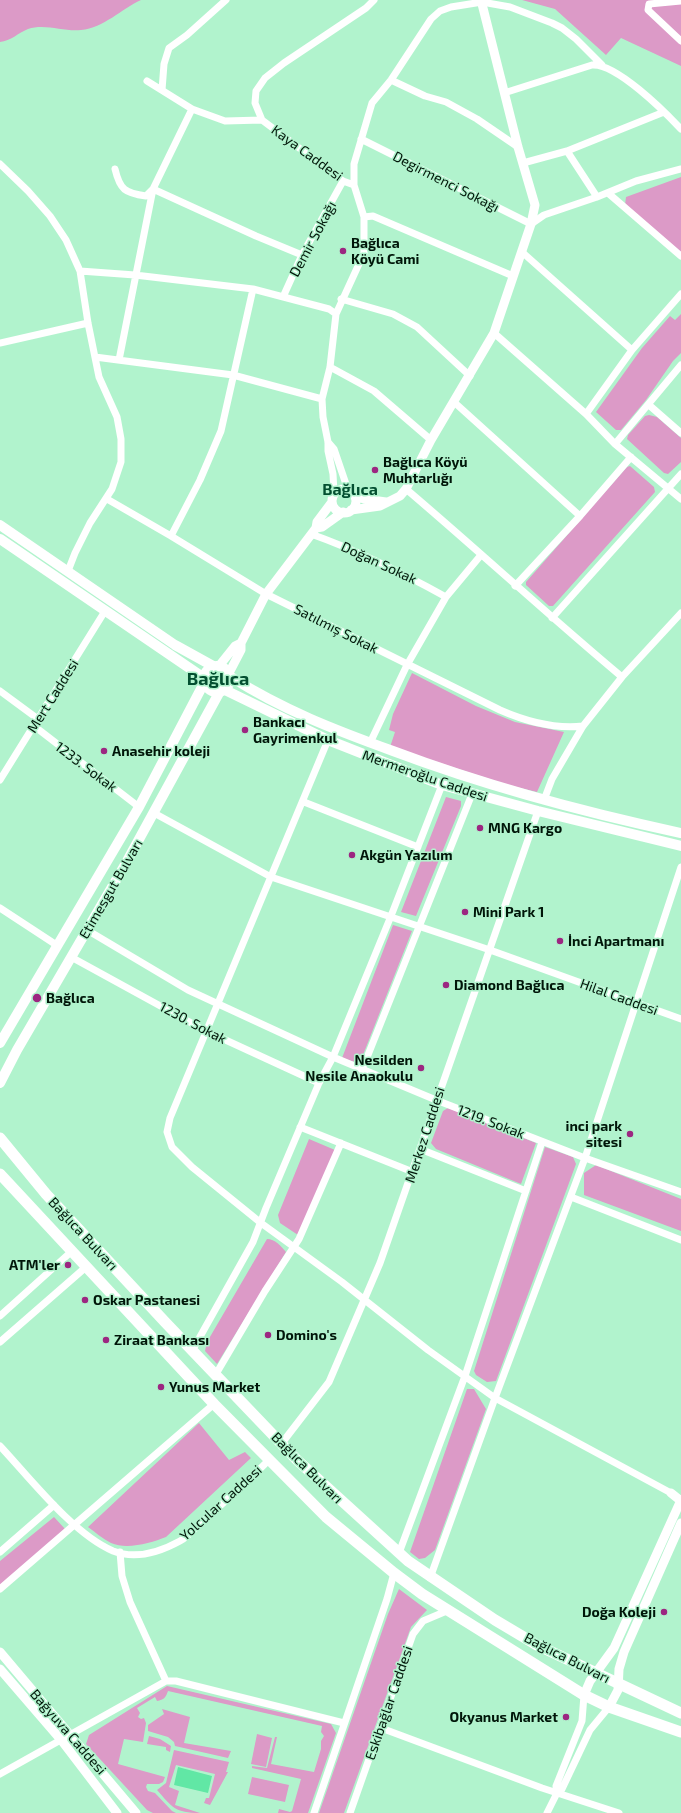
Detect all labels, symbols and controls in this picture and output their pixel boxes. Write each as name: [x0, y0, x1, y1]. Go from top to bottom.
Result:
street label: Kaya Caddesi: [268, 122, 346, 184]
street label: Degirmenci Sokağı: [390, 148, 502, 216]
street label: Demir Sokağı: [286, 198, 340, 280]
place label: Bağlıca Köyü Cami: [351, 235, 419, 268]
marker: Bağlıca Köyü Cami: [338, 246, 348, 256]
place label: Bağlıca Köyü Muhtarlığı: [383, 454, 468, 486]
marker: Bağlıca Köyü Muhtarlığı: [370, 465, 380, 475]
district label: Bağlıca: [322, 480, 378, 500]
street label: Doğan Sokak: [338, 538, 420, 588]
street label: Satılmış Sokak: [291, 601, 381, 657]
street label: Mert Caddesi: [24, 656, 82, 736]
district label: Bağlıca: [187, 668, 249, 690]
place label: Bankacı Gayrimenkul: [253, 714, 337, 746]
marker: Bankacı Gayrimenkul: [240, 725, 250, 735]
street label: 1233. Sokak: [52, 738, 120, 796]
place label: Anasehir koleji: [112, 743, 210, 759]
marker: Anasehir koleji: [99, 746, 109, 756]
street label: Mermeroğlu Caddesi: [360, 747, 490, 805]
place label: MNG Kargo: [488, 820, 562, 836]
marker: MNG Kargo: [475, 823, 485, 833]
street label: Etimesgut Bulvarı: [76, 836, 146, 942]
place label: Akgün Yazılım: [360, 847, 453, 863]
marker: Akgün Yazılım: [347, 850, 357, 860]
place label: Mini Park 1: [473, 904, 544, 920]
marker: Mini Park 1: [460, 907, 470, 917]
place label: İnci Apartmanı: [568, 933, 664, 949]
marker: İnci Apartmanı: [555, 936, 565, 946]
street label: Hilal Caddesi: [578, 975, 660, 1019]
place label: Diamond Bağlıca: [454, 977, 564, 993]
marker: Diamond Bağlıca: [441, 980, 451, 990]
place label: Bağlıca: [46, 990, 95, 1006]
marker: Bağlıca: [31, 992, 43, 1004]
street label: 1230. Sokak: [157, 998, 229, 1048]
place label: Nesilden Nesile Anaokulu: [305, 1052, 413, 1084]
marker: Nesilden Nesile Anaokulu: [416, 1063, 426, 1073]
street label: Merkez Caddesi: [402, 1085, 448, 1185]
street label: 1219. Sokak: [455, 1101, 527, 1143]
place label: inci park sitesi: [566, 1118, 622, 1150]
marker: inci park sitesi: [625, 1129, 635, 1139]
street label: Bağlıca Bulvarı: [45, 1194, 121, 1274]
place label: ATM'ler: [9, 1257, 60, 1273]
marker: ATM'ler: [63, 1260, 73, 1270]
place label: Oskar Pastanesi: [93, 1292, 200, 1308]
marker: Oskar Pastanesi: [80, 1295, 90, 1305]
place label: Domino's: [276, 1327, 337, 1343]
marker: Domino's: [263, 1330, 273, 1340]
place label: Ziraat Bankası: [114, 1332, 209, 1348]
marker: Ziraat Bankası: [101, 1335, 111, 1345]
place label: Yunus Market: [169, 1379, 260, 1395]
marker: Yunus Market: [156, 1382, 166, 1392]
street label: Bağlıca Bulvarı: [268, 1429, 346, 1507]
street label: Yolcular Caddesi: [177, 1462, 265, 1544]
place label: Doğa Koleji: [582, 1604, 656, 1620]
marker: Doğa Koleji: [659, 1607, 669, 1617]
street label: Bağlıca Bulvarı: [521, 1629, 613, 1687]
street label: Eskibağlar Caddesi: [362, 1644, 416, 1762]
street label: Bağyuva Caddesi: [26, 1686, 110, 1778]
place label: Okyanus Market: [450, 1709, 558, 1725]
marker: Okyanus Market: [561, 1712, 571, 1722]

